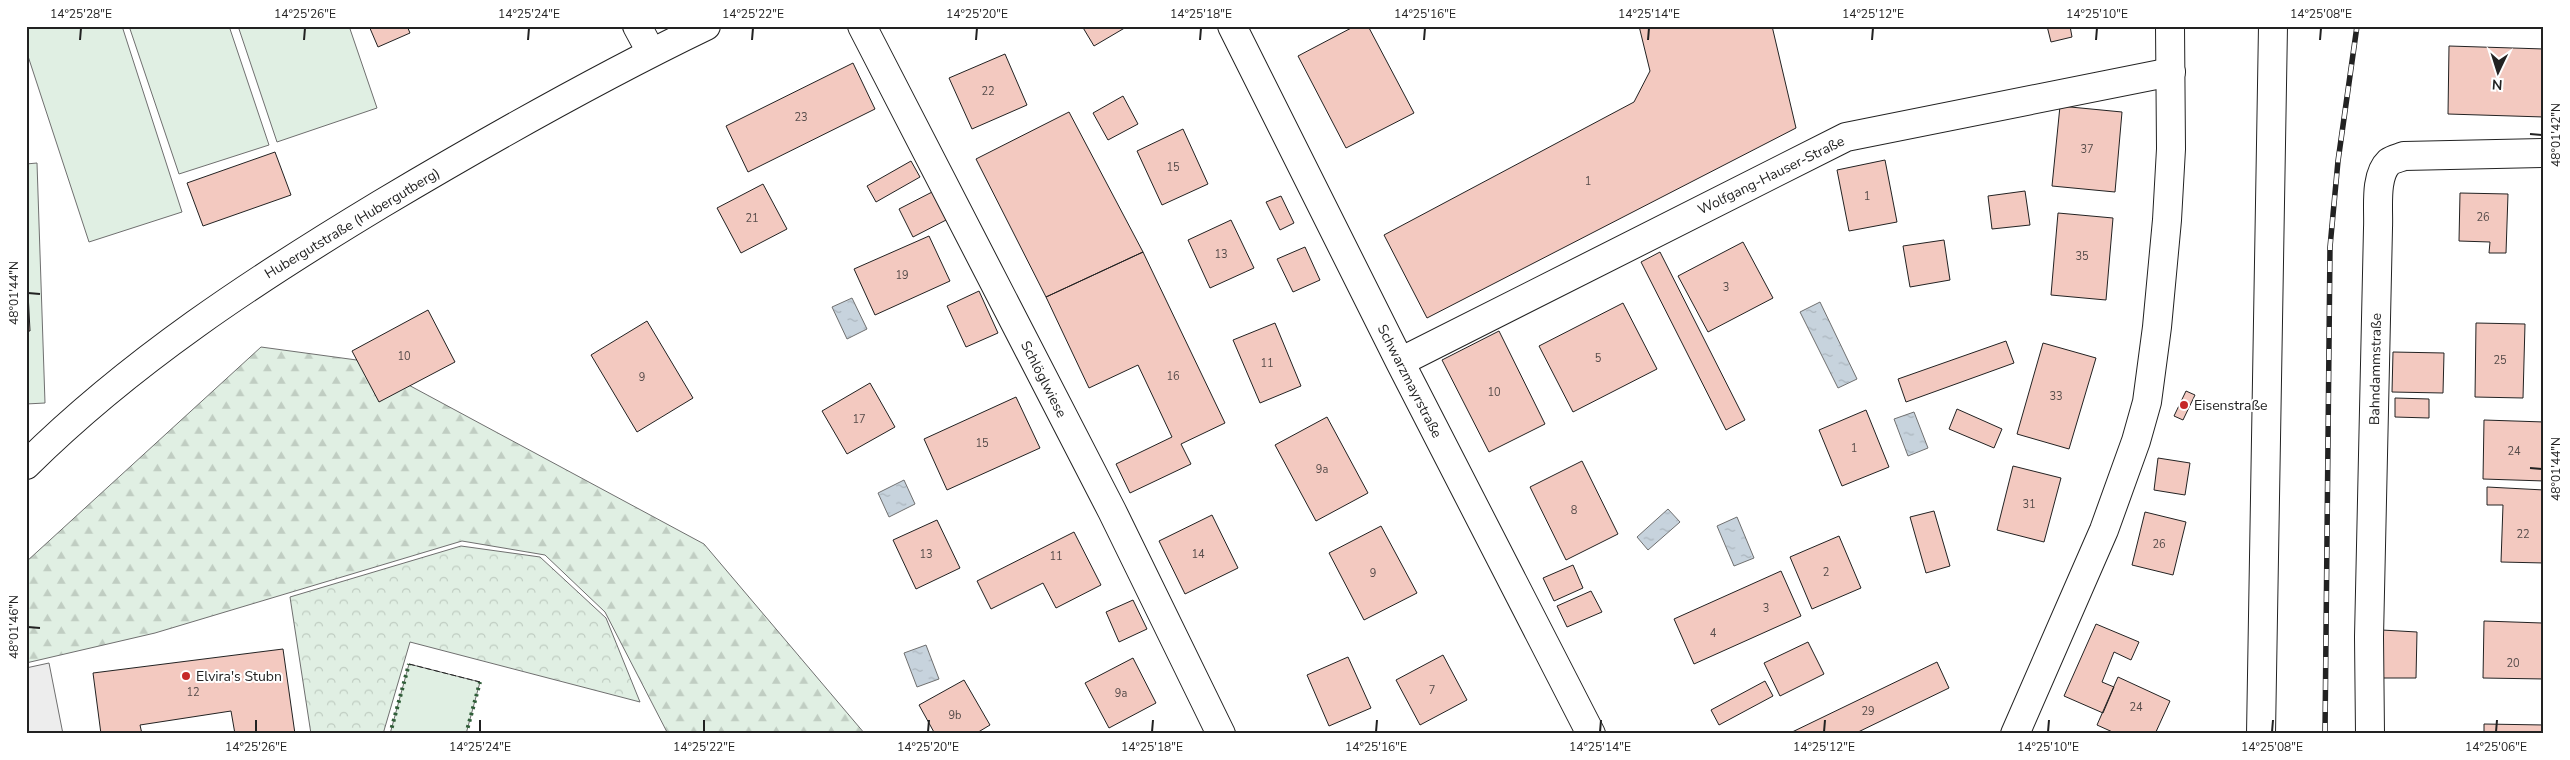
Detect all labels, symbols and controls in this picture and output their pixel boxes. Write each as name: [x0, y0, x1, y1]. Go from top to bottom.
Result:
text: 14°25'28"E: [50, 6, 112, 22]
text: 14°25'26"E: [274, 6, 336, 22]
text: 14°25'24"E: [498, 6, 560, 22]
text: 14°25'22"E: [722, 6, 784, 22]
text: 14°25'20"E: [946, 6, 1008, 22]
text: 14°25'18"E: [1170, 6, 1232, 22]
text: 14°25'16"E: [1394, 6, 1456, 22]
text: 14°25'14"E: [1618, 6, 1680, 22]
text: 14°25'12"E: [1842, 6, 1904, 22]
text: 14°25'10"E: [2066, 6, 2128, 22]
text: 14°25'08"E: [2290, 6, 2352, 22]
north arrow: [2472, 48, 2522, 98]
text: N: [2491, 75, 2503, 94]
house number: 22: [981, 84, 995, 99]
text: 48°01'42"N: [2548, 103, 2564, 167]
house number: 23: [794, 110, 808, 125]
street label: Wolfgang-Hauser-Straße: [1695, 132, 1848, 219]
house number: 37: [2080, 142, 2094, 157]
house number: 15: [1166, 160, 1180, 175]
street label: Hubergutstraße (Hubergutberg): [261, 163, 443, 283]
house number: 1: [1585, 174, 1591, 189]
house number: 1: [1864, 189, 1870, 204]
house number: 26: [2476, 210, 2490, 225]
house number: 21: [745, 211, 759, 226]
house number: 13: [1214, 247, 1228, 262]
house number: 35: [2075, 249, 2089, 264]
text: 48°01'44"N: [6, 261, 22, 325]
house number: 19: [895, 268, 909, 283]
house number: 3: [1723, 280, 1729, 295]
street label: Bahndammstraße: [2365, 313, 2386, 425]
street label: Schwarzmayrstraße: [1373, 321, 1446, 441]
street label: Schlöglwiese: [1016, 338, 1071, 421]
house number: 10: [397, 349, 411, 364]
house number: 5: [1595, 351, 1602, 366]
house number: 25: [2493, 353, 2507, 368]
house number: 11: [1260, 356, 1274, 371]
house number: 16: [1166, 369, 1180, 384]
house number: 9: [639, 370, 645, 385]
house number: 10: [1487, 385, 1501, 400]
house number: 33: [2049, 389, 2063, 404]
place label: Eisenstraße: [2194, 396, 2268, 415]
marker: Eisenstraße: [2178, 399, 2190, 411]
house number: 17: [852, 412, 866, 427]
house number: 15: [975, 436, 989, 451]
text: 48°01'44"N: [2548, 437, 2564, 501]
house number: 1: [1851, 441, 1857, 456]
house number: 24: [2507, 444, 2521, 459]
house number: 9a: [1316, 462, 1328, 477]
house number: 31: [2022, 497, 2036, 512]
house number: 8: [1571, 503, 1578, 518]
house number: 22: [2516, 527, 2530, 542]
house number: 26: [2152, 537, 2166, 552]
house number: 13: [919, 547, 933, 562]
house number: 14: [1191, 547, 1205, 562]
house number: 11: [1049, 549, 1063, 564]
house number: 2: [1823, 565, 1829, 580]
house number: 9: [1370, 566, 1376, 581]
text: 48°01'46"N: [6, 595, 22, 659]
house number: 3: [1763, 601, 1769, 616]
house number: 4: [1710, 626, 1717, 641]
house number: 20: [2506, 656, 2520, 671]
place label: Elvira's Stubn: [196, 667, 282, 686]
marker: Elvira's Stubn: [180, 670, 192, 682]
house number: 7: [1429, 683, 1435, 698]
house number: 12: [186, 685, 200, 700]
house number: 9a: [1115, 686, 1127, 701]
house number: 24: [2129, 700, 2143, 715]
house number: 29: [1861, 704, 1875, 719]
house number: 9b: [948, 708, 962, 723]
text: 14°25'26"E: [225, 739, 287, 755]
text: 14°25'24"E: [449, 739, 511, 755]
text: 14°25'22"E: [673, 739, 735, 755]
text: 14°25'20"E: [897, 739, 959, 755]
text: 14°25'18"E: [1121, 739, 1183, 755]
text: 14°25'16"E: [1345, 739, 1407, 755]
text: 14°25'14"E: [1569, 739, 1631, 755]
text: 14°25'12"E: [1793, 739, 1855, 755]
text: 14°25'10"E: [2017, 739, 2079, 755]
text: 14°25'08"E: [2241, 739, 2303, 755]
text: 14°25'06"E: [2465, 739, 2527, 755]

